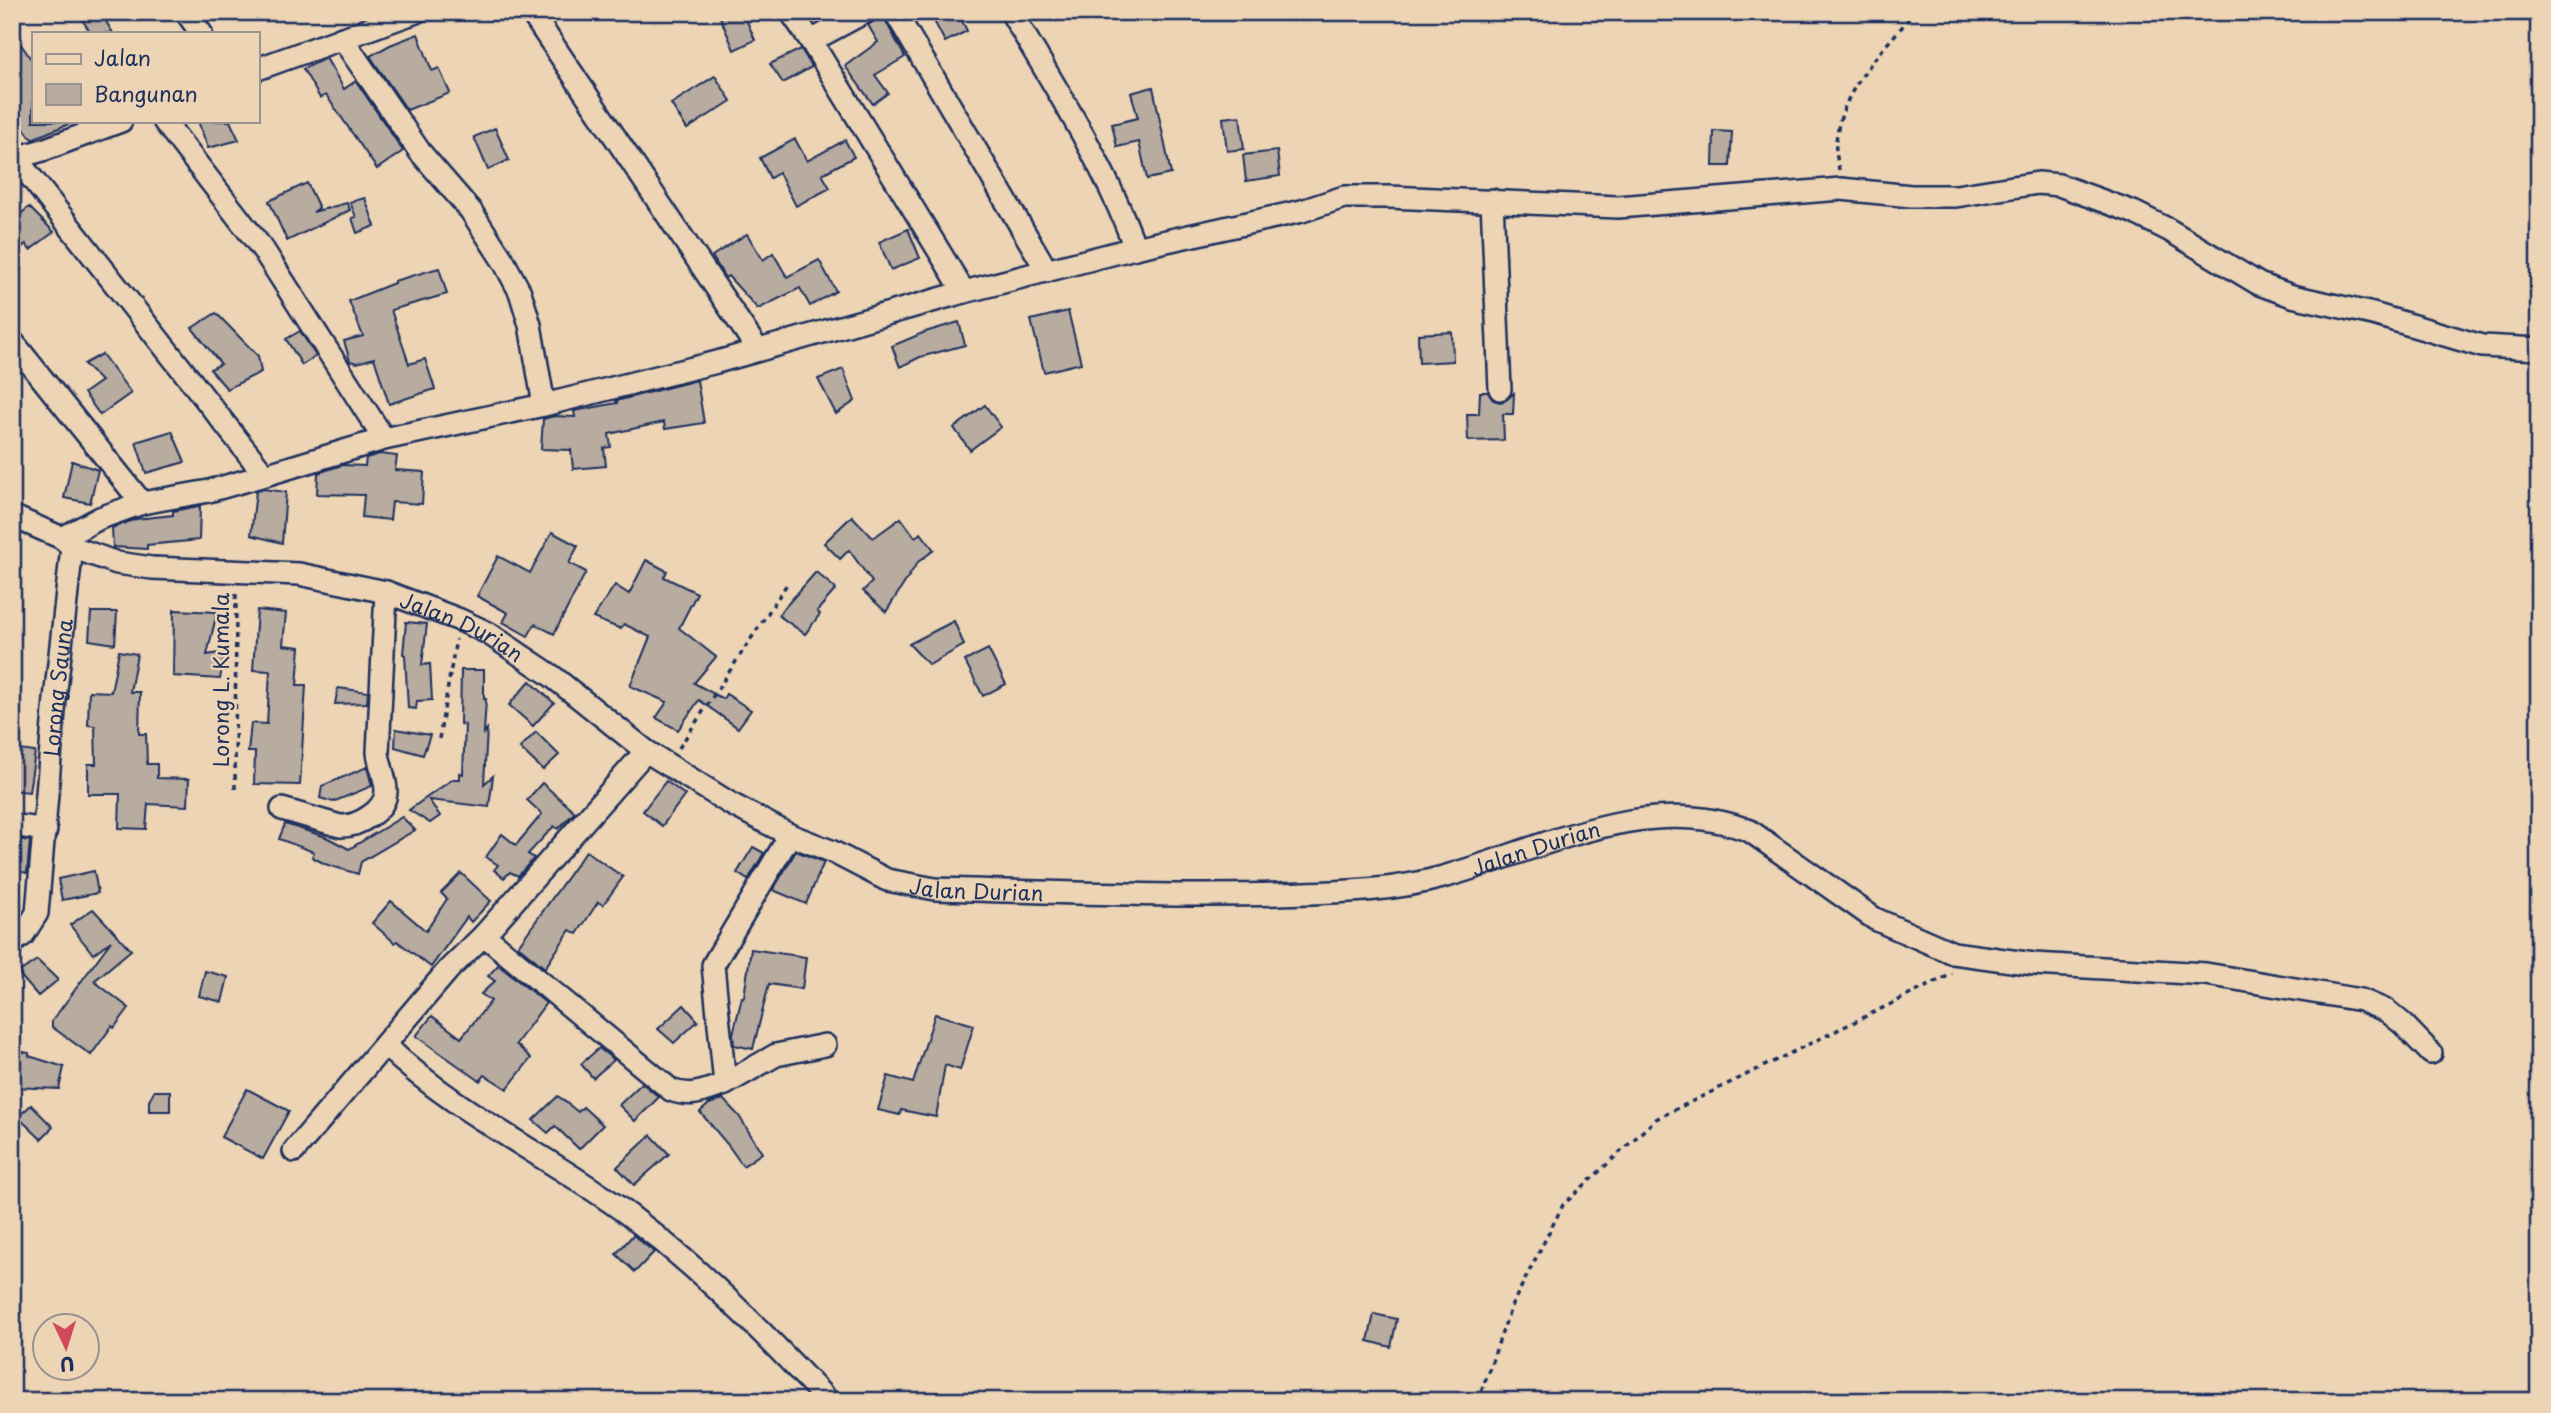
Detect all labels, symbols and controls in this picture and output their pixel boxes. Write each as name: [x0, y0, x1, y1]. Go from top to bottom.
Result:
legend: [32, 32, 259, 122]
text: Jalan: [94, 41, 151, 73]
text: Bangunan: [94, 77, 198, 109]
street label: Jalan Durian: [396, 583, 531, 669]
street label: Lorong L. Kumala: [204, 592, 236, 767]
street label: Lorong Sauna: [34, 617, 80, 758]
street label: Jalan Durian: [1467, 812, 1604, 883]
street label: Jalan Durian: [907, 869, 1044, 908]
north arrow: [32, 1312, 102, 1382]
text: U: [59, 1350, 75, 1379]

